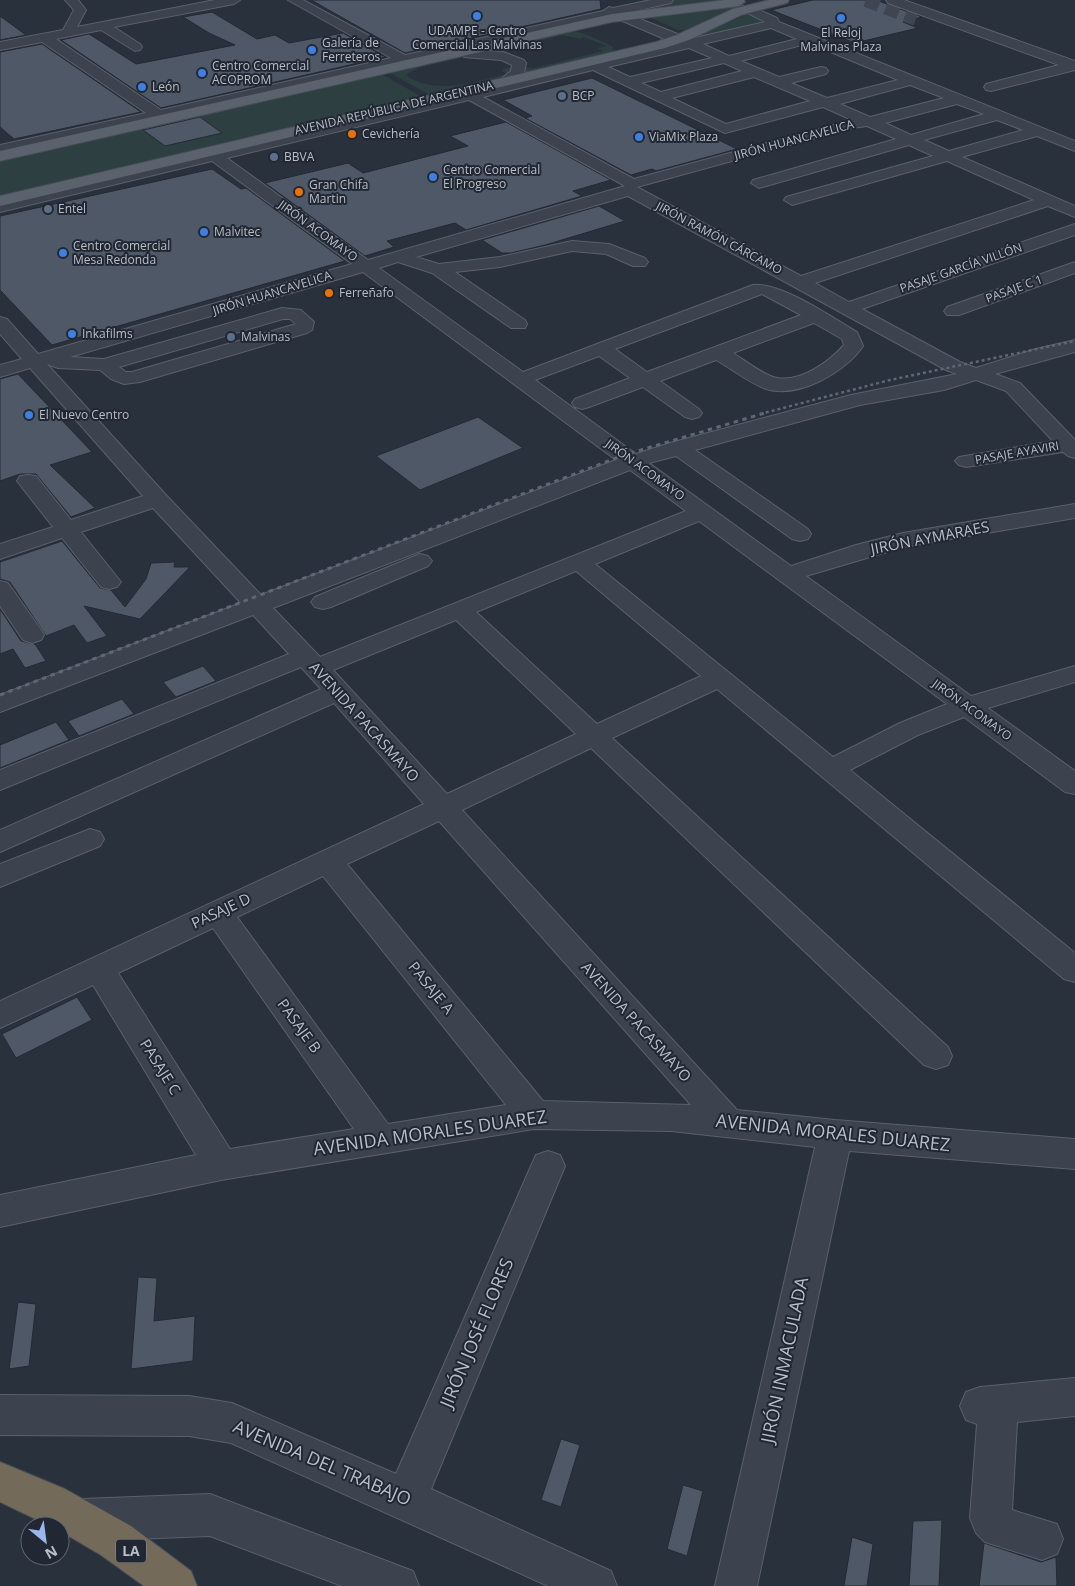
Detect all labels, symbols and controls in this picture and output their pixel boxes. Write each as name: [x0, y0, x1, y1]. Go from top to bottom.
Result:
marker: UDAMPE - Centro Comercial Las Malvinas: [471, 10, 483, 22]
marker: El Reloj Malvinas Plaza: [835, 12, 847, 24]
place label: UDAMPE - Centro Comercial Las Malvinas: [412, 22, 542, 53]
place label: El Reloj Malvinas Plaza: [800, 24, 882, 55]
place label: Galería de Ferreteros: [322, 34, 381, 65]
marker: Galería de Ferreteros: [306, 44, 318, 56]
place label: Centro Comercial ACOPROM: [212, 57, 309, 88]
marker: Centro Comercial ACOPROM: [196, 67, 208, 79]
street label: AVENIDA REPÚBLICA DE ARGENTINA: [293, 76, 495, 139]
place label: León: [152, 78, 180, 95]
marker: León: [136, 81, 148, 93]
place label: BCP: [572, 87, 595, 104]
marker: BCP: [556, 90, 568, 102]
street label: JIRÓN HUANCAVELICA: [731, 115, 856, 164]
place label: Cevichería: [362, 125, 420, 142]
marker: Cevichería: [346, 128, 358, 140]
place label: ViaMix Plaza: [649, 128, 718, 145]
marker: ViaMix Plaza: [633, 131, 645, 143]
place label: BBVA: [284, 148, 315, 165]
marker: BBVA: [268, 151, 280, 163]
place label: Centro Comercial El Progreso: [443, 161, 540, 192]
marker: Centro Comercial El Progreso: [427, 171, 439, 183]
place label: Gran Chifa Martin: [309, 176, 368, 207]
marker: Gran Chifa Martin: [293, 186, 305, 198]
street label: JIRÓN ACOMAYO: [274, 195, 361, 265]
street label: JIRÓN RAMÓN CÁRCAMO: [652, 197, 785, 278]
place label: Entel: [58, 200, 86, 217]
marker: Entel: [42, 203, 54, 215]
place label: Malvitec: [214, 223, 261, 240]
marker: Malvitec: [198, 226, 210, 238]
place label: Centro Comercial Mesa Redonda: [73, 237, 170, 268]
street label: PASAJE GARCÍA VILLÓN: [897, 239, 1024, 297]
marker: Centro Comercial Mesa Redonda: [57, 247, 69, 259]
street label: JIRÓN HUANCAVELICA: [209, 266, 334, 319]
street label: PASAJE C 1: [983, 270, 1045, 307]
place label: Ferreñafo: [339, 284, 394, 301]
marker: Ferreñafo: [323, 287, 335, 299]
place label: Inkafilms: [82, 325, 133, 342]
marker: Inkafilms: [66, 328, 78, 340]
place label: Malvinas: [241, 328, 291, 345]
marker: Malvinas: [225, 331, 237, 343]
place label: El Nuevo Centro: [39, 406, 129, 423]
marker: El Nuevo Centro: [23, 409, 35, 421]
street label: JIRÓN ACOMAYO: [601, 434, 688, 504]
street label: PASAJE AYAVIRI: [974, 437, 1060, 468]
street label: JIRÓN AYMARAES: [867, 516, 991, 559]
street label: AVENIDA PACASMAYO: [305, 657, 424, 786]
street label: JIRÓN ACOMAYO: [928, 674, 1015, 744]
street label: PASAJE D: [188, 888, 254, 933]
street label: PASAJE A: [405, 957, 459, 1018]
street label: AVENIDA PACASMAYO: [577, 957, 696, 1086]
street label: PASAJE B: [273, 994, 326, 1056]
street label: PASAJE C: [136, 1035, 186, 1098]
street label: AVENIDA MORALES DUAREZ: [312, 1104, 548, 1160]
street label: AVENIDA MORALES DUAREZ: [715, 1108, 951, 1156]
street label: JIRÓN JOSÉ FLORES: [433, 1254, 518, 1413]
street label: JIRÓN INMACULADA: [754, 1274, 813, 1447]
street label: AVENIDA DEL TRABAJO: [230, 1414, 415, 1510]
north arrow: [20, 1516, 70, 1566]
road number: LA: [116, 1540, 146, 1562]
text: N: [42, 1542, 61, 1564]

